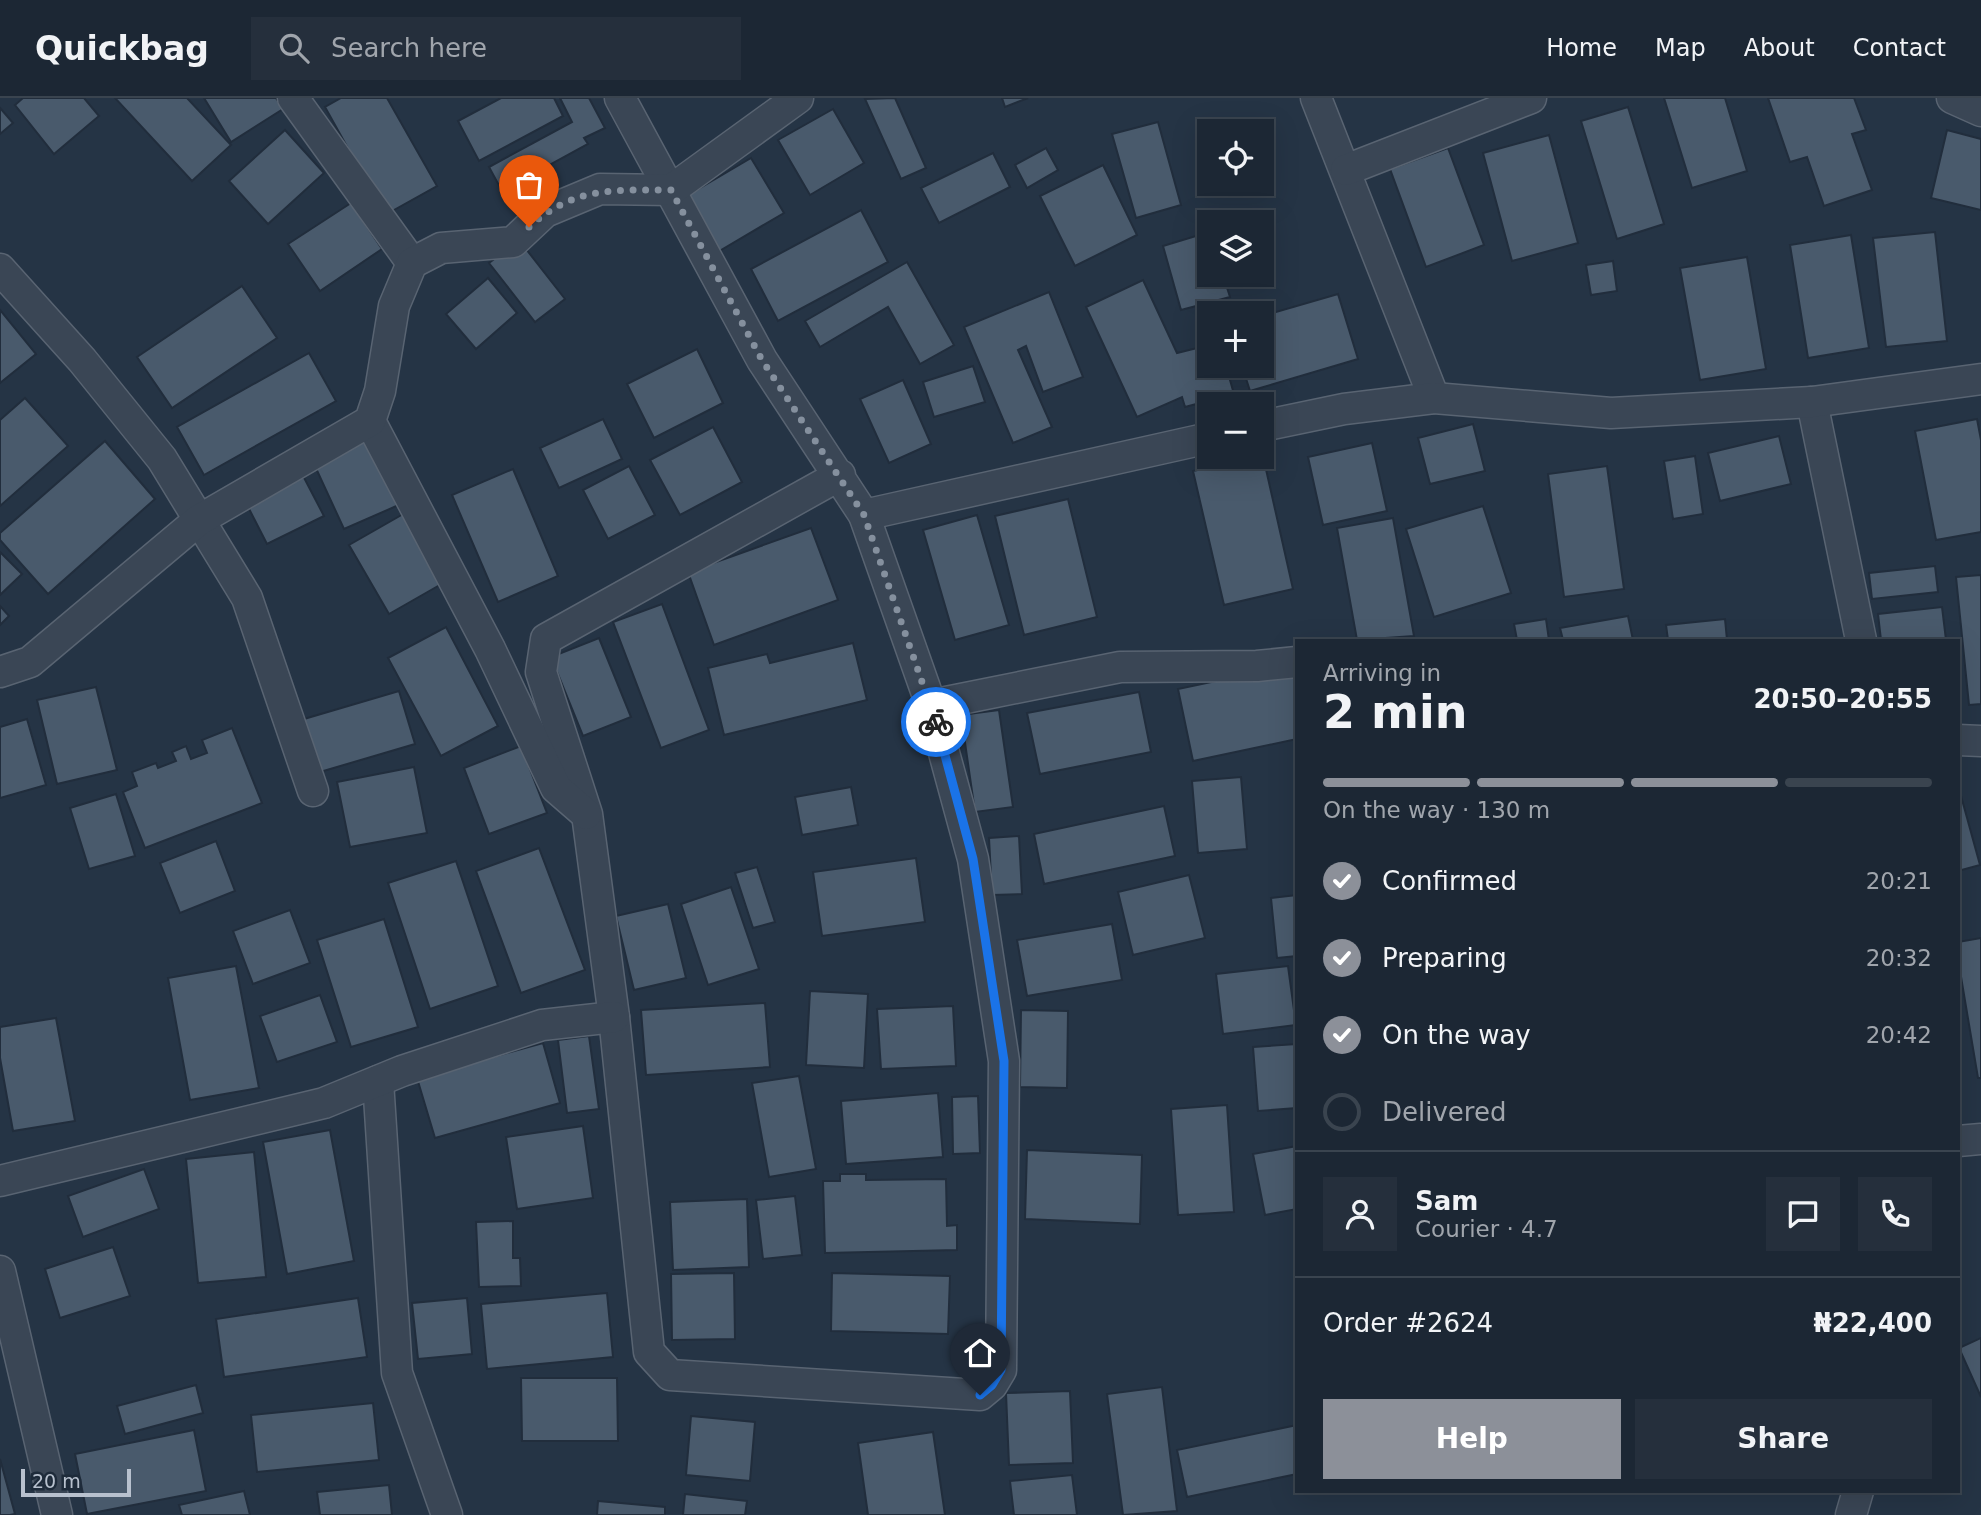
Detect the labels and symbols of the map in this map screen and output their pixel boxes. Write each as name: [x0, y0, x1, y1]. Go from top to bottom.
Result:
pin: [499, 155, 559, 227]
courier: [901, 687, 971, 757]
pin: [950, 1323, 1010, 1395]
scale bar: [21, 1466, 131, 1498]

